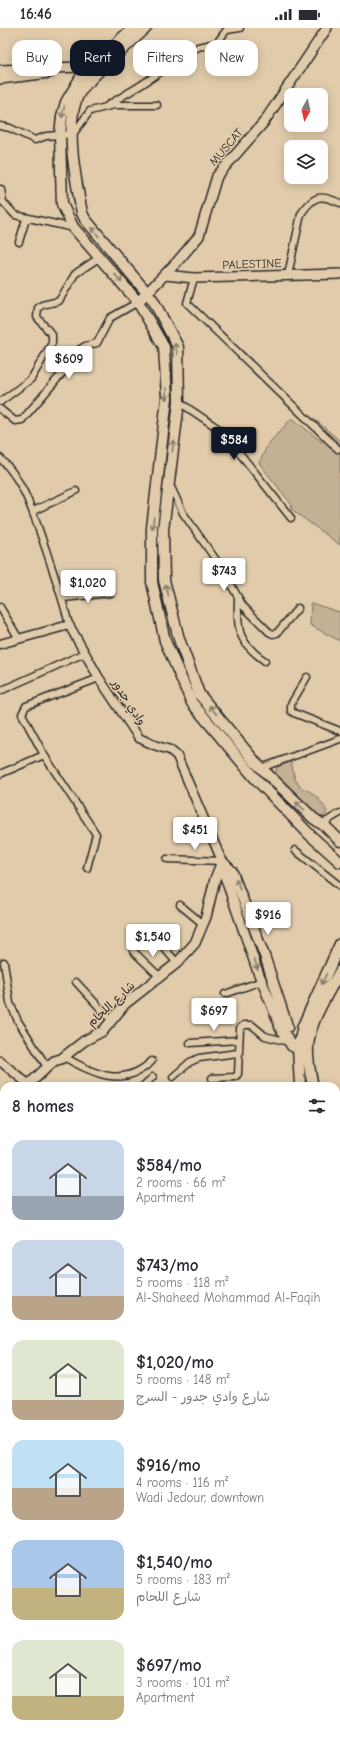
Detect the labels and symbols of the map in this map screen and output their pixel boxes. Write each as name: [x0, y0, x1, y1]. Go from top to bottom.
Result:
north arrow: [284, 88, 328, 132]
one-way arrow: [59, 105, 67, 118]
street label: MUSCAT: [206, 125, 246, 168]
one-way arrow: [91, 227, 100, 237]
street label: PALESTINE: [222, 256, 282, 272]
one-way arrow: [113, 273, 122, 283]
one-way arrow: [172, 343, 180, 356]
pin: $609: [45, 346, 93, 380]
one-way arrow: [162, 387, 170, 400]
pin: $584: [210, 427, 258, 461]
one-way arrow: [169, 440, 177, 453]
one-way arrow: [149, 516, 157, 529]
pin: $743: [200, 558, 248, 592]
pin: $1,020: [55, 570, 121, 604]
one-way arrow: [163, 584, 170, 597]
street label: وادي جدور: [107, 676, 149, 729]
one-way arrow: [208, 705, 217, 716]
one-way arrow: [296, 802, 306, 811]
pin: $451: [171, 817, 219, 851]
one-way arrow: [233, 879, 241, 891]
pin: $916: [244, 902, 292, 936]
pin: $1,540: [120, 924, 186, 958]
one-way arrow: [253, 958, 260, 971]
one-way arrow: [320, 973, 328, 985]
street label: شارع اللحام: [84, 978, 139, 1031]
pin: $697: [190, 998, 238, 1032]

